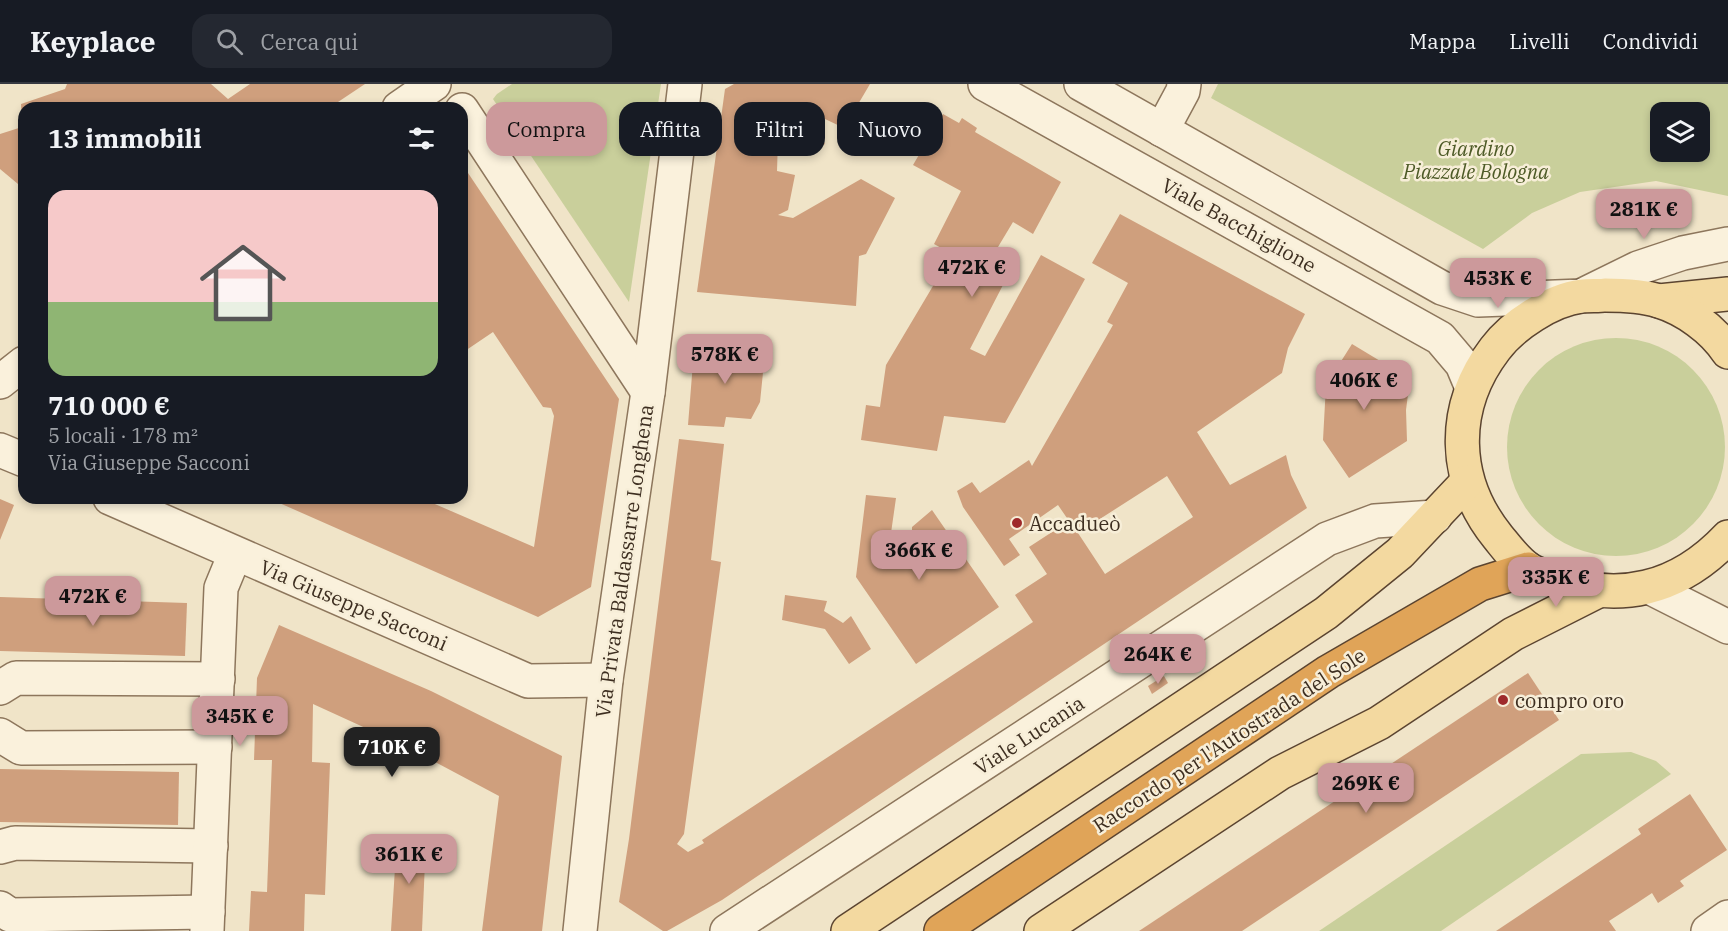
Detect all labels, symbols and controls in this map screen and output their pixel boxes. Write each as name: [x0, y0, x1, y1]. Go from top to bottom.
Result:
search box: [192, 14, 612, 68]
text: Keyplace: [30, 23, 156, 60]
icon: search: [213, 25, 246, 58]
text: Cerca qui: [261, 27, 358, 56]
text: Mappa: [1409, 27, 1476, 55]
text: Livelli: [1509, 27, 1570, 55]
text: Condividi: [1603, 27, 1698, 55]
chip: Compra: [486, 102, 607, 156]
chip: Affitta: [619, 102, 722, 156]
chip: Filtri: [734, 102, 825, 156]
chip: Nuovo: [837, 102, 943, 156]
map controls: [1650, 102, 1710, 162]
button: layers: [1650, 102, 1710, 162]
text: 13 immobili: [48, 121, 202, 155]
icon: filters: [405, 122, 438, 155]
park label: Giardino Piazzale Bologna: [1402, 135, 1549, 185]
street label: Viale Bacchiglione: [1157, 171, 1321, 279]
pin: 281K €: [1595, 189, 1693, 240]
text: 281K €: [1610, 195, 1678, 222]
icon: home: [189, 229, 297, 337]
pin: 472K €: [923, 247, 1021, 298]
text: 472K €: [938, 253, 1006, 280]
pin: 453K €: [1449, 258, 1547, 309]
text: 453K €: [1464, 264, 1532, 291]
pin: 578K €: [676, 334, 774, 385]
text: 578K €: [691, 340, 759, 367]
pin: 406K €: [1315, 360, 1413, 411]
text: 406K €: [1330, 366, 1398, 393]
text: 710 000 €: [48, 388, 170, 422]
street label: Via Privata Baldassarre Longhena: [589, 402, 659, 720]
text: 5 locali · 178 m²: [48, 422, 198, 449]
text: Via Giuseppe Sacconi: [48, 449, 250, 476]
place label: Accadueò: [1029, 510, 1120, 537]
marker: Accadueò: [1010, 516, 1024, 530]
pin: 366K €: [870, 530, 968, 581]
text: 366K €: [885, 536, 953, 563]
street label: Via Giuseppe Sacconi: [256, 553, 452, 657]
pin: 335K €: [1507, 557, 1605, 608]
text: 335K €: [1522, 563, 1590, 590]
pin: 472K €: [44, 576, 142, 627]
text: 472K €: [59, 582, 127, 609]
pin: 264K €: [1109, 634, 1207, 685]
text: 264K €: [1124, 640, 1192, 667]
street label: Raccordo per l'Autostrada del Sole: [1087, 642, 1371, 838]
place label: compro oro: [1515, 687, 1624, 714]
street label: Viale Lucania: [969, 689, 1090, 781]
marker: compro oro: [1496, 693, 1510, 707]
pin: 345K €: [191, 696, 289, 747]
text: 345K €: [206, 702, 274, 729]
pin: 710K €: [343, 727, 441, 778]
text: 710K €: [358, 733, 426, 760]
pin: 269K €: [1317, 763, 1415, 814]
text: 269K €: [1332, 769, 1400, 796]
pin: 361K €: [360, 834, 458, 885]
text: 361K €: [375, 840, 443, 867]

